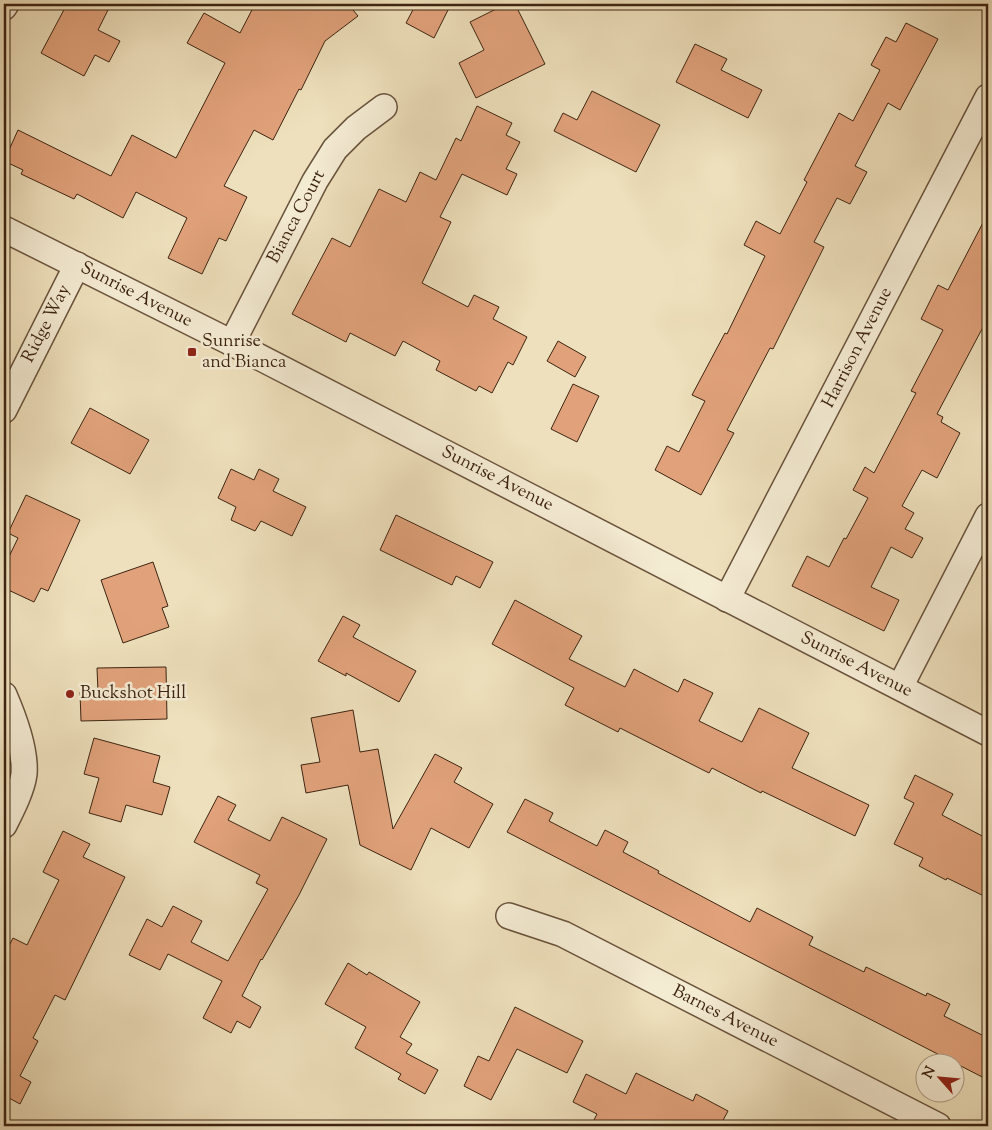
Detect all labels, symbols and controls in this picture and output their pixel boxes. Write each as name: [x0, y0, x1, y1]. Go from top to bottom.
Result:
street label: Bianca Court: [261, 166, 333, 268]
street label: Sunrise Avenue: [75, 256, 197, 334]
street label: Ridge Way: [16, 280, 78, 368]
street label: Harrison Avenue: [816, 283, 900, 413]
place label: Sunrise and Bianca: [202, 329, 286, 376]
marker: Sunrise and Bianca: [186, 346, 198, 358]
street label: Sunrise Avenue: [436, 440, 558, 518]
street label: Sunrise Avenue: [795, 626, 917, 704]
place label: Buckshot Hill: [80, 681, 186, 707]
marker: Buckshot Hill: [64, 688, 76, 700]
street label: Barnes Avenue: [667, 979, 783, 1055]
north arrow: [914, 1052, 964, 1102]
text: N: [919, 1063, 942, 1083]

